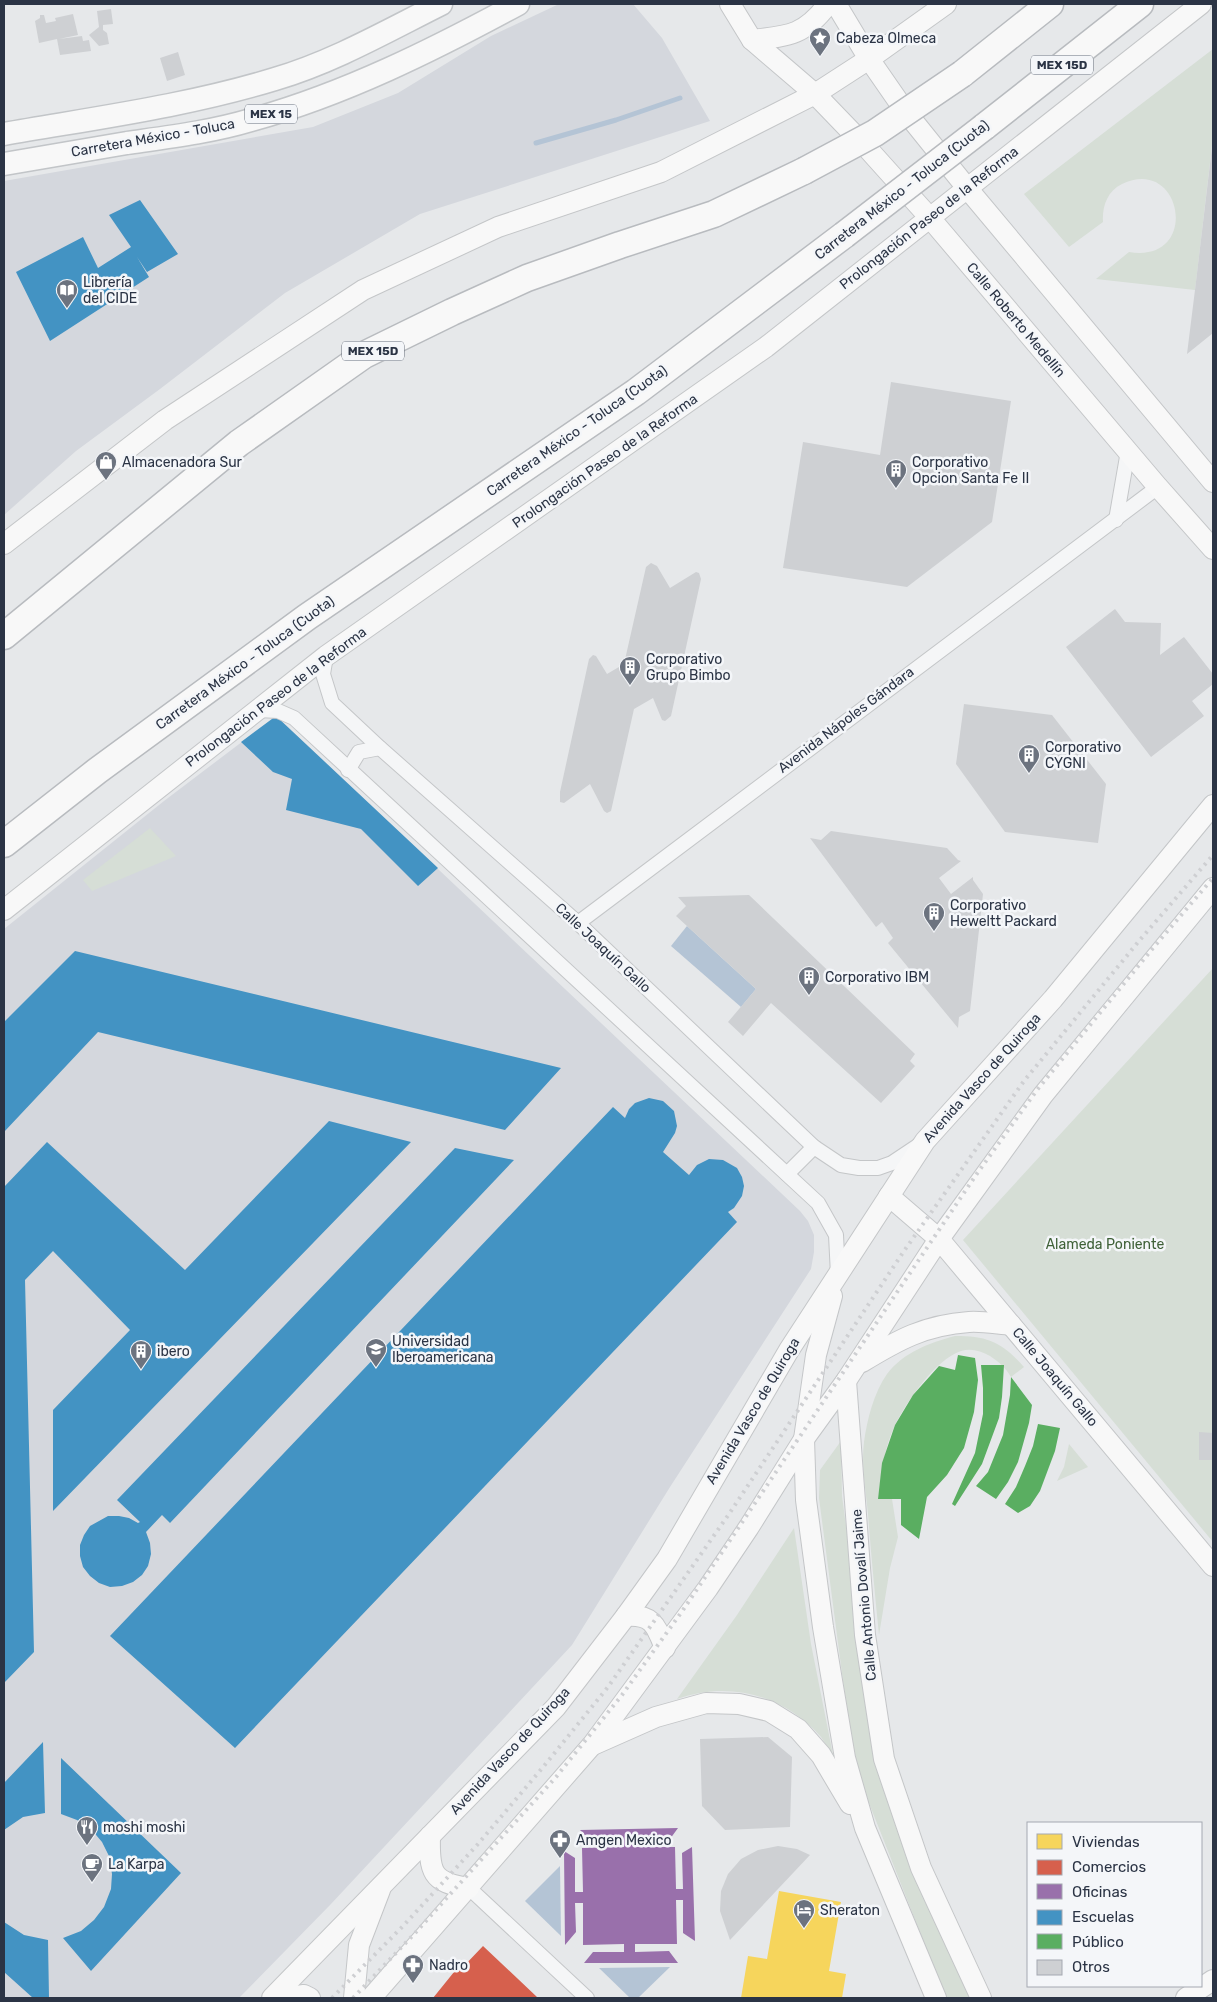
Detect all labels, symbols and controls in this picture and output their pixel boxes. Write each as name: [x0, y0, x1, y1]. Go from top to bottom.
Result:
place icon: Cabeza Olmeca: [808, 26, 832, 57]
place label: Cabeza Olmeca: [836, 30, 936, 47]
road number: MEX 15D: [1031, 56, 1093, 74]
road number: MEX 15: [245, 105, 297, 124]
street label: Carretera México - Toluca: [70, 115, 236, 161]
street label: Carretera México - Toluca (Cuota): [811, 117, 993, 263]
street label: Prolongación Paseo de la Reforma: [836, 143, 1022, 293]
street label: Calle Roberto Medellín: [963, 259, 1069, 381]
place label: Librería del CIDE: [83, 274, 137, 307]
library icon: Librería del CIDE: [55, 278, 79, 309]
road number: MEX 15D: [342, 342, 404, 361]
street label: Carretera México - Toluca (Cuota): [483, 362, 671, 500]
street label: Prolongación Paseo de la Reforma: [509, 390, 701, 532]
shop icon: Almacenadora Sur: [94, 450, 118, 481]
place label: Almacenadora Sur: [122, 454, 243, 471]
place label: Corporativo Opcion Santa Fe II: [912, 454, 1029, 487]
building icon: Corporativo Opcion Santa Fe II: [884, 458, 908, 489]
street label: Carretera México - Toluca (Cuota): [152, 592, 338, 734]
street label: Prolongación Paseo de la Reforma: [182, 623, 370, 771]
place label: Corporativo Grupo Bimbo: [646, 651, 731, 684]
building icon: Corporativo Grupo Bimbo: [618, 655, 642, 686]
street label: Avenida Nápoles Gándara: [775, 663, 917, 777]
place label: Corporativo CYGNI: [1045, 739, 1121, 772]
building icon: Corporativo CYGNI: [1017, 743, 1041, 774]
place label: Corporativo Heweltt Packard: [950, 897, 1057, 930]
street label: Calle Joaquín Gallo: [552, 900, 654, 996]
building icon: Corporativo Heweltt Packard: [922, 901, 946, 932]
building icon: Corporativo IBM: [797, 965, 821, 996]
place label: Corporativo IBM: [825, 969, 929, 986]
street label: Avenida Vasco de Quiroga: [920, 1010, 1044, 1146]
park label: Alameda Poniente: [1046, 1236, 1164, 1253]
street label: Calle Joaquín Gallo: [1009, 1324, 1101, 1430]
place label: Universidad Iberoamericana: [392, 1333, 494, 1366]
street label: Avenida Vasco de Quiroga: [702, 1335, 804, 1487]
school or university icon: Universidad Iberoamericana: [364, 1337, 388, 1368]
building icon: ibero: [129, 1339, 153, 1370]
place label: ibero: [157, 1343, 190, 1360]
street label: Calle Antonio Dovalí Jaime: [848, 1508, 880, 1682]
street label: Avenida Vasco de Quiroga: [447, 1684, 573, 1818]
restaurant icon: moshi moshi: [75, 1815, 99, 1846]
place label: moshi moshi: [103, 1819, 186, 1836]
legend: [1027, 1822, 1202, 1987]
pharmacy icon: Amgen Mexico: [548, 1828, 572, 1859]
place label: Amgen Mexico: [576, 1832, 671, 1849]
text: Viviendas: [1072, 1833, 1140, 1851]
cafe icon: La Karpa: [80, 1852, 104, 1883]
place label: La Karpa: [108, 1856, 164, 1873]
text: Comercios: [1072, 1858, 1146, 1876]
text: Oficinas: [1072, 1883, 1128, 1901]
hotel icon: Sheraton: [792, 1898, 816, 1929]
place label: Sheraton: [820, 1902, 880, 1919]
text: Escuelas: [1072, 1908, 1134, 1926]
text: Público: [1072, 1933, 1124, 1951]
pharmacy icon: Nadro: [401, 1953, 425, 1984]
place label: Nadro: [429, 1957, 468, 1974]
text: Otros: [1072, 1958, 1110, 1976]

